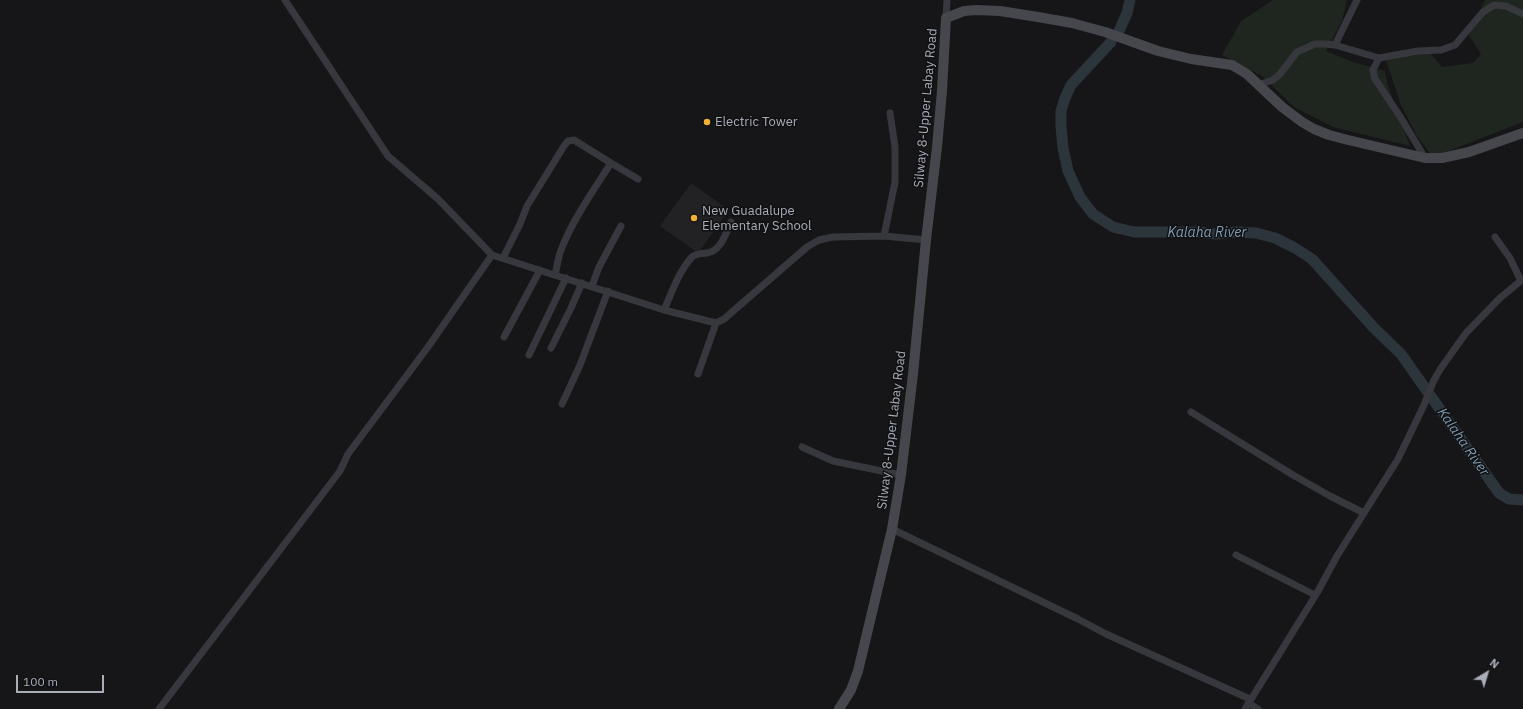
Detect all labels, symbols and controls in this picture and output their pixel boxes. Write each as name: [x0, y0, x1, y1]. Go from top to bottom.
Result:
street label: Silway 8-Upper Labay Road: [911, 28, 941, 188]
place label: Electric Tower: [715, 114, 798, 130]
marker: Electric Tower: [702, 117, 712, 127]
place label: New Guadalupe Elementary School: [702, 203, 812, 234]
marker: New Guadalupe Elementary School: [689, 213, 699, 223]
water label: Kalaha River: [1168, 225, 1246, 241]
street label: Silway 8-Upper Labay Road: [875, 350, 909, 510]
water label: Kalaha River: [1434, 405, 1492, 479]
north arrow: [1467, 653, 1507, 693]
text: N: [1487, 656, 1502, 672]
scale bar: [18, 667, 106, 693]
text: 100 m: [23, 674, 58, 689]

